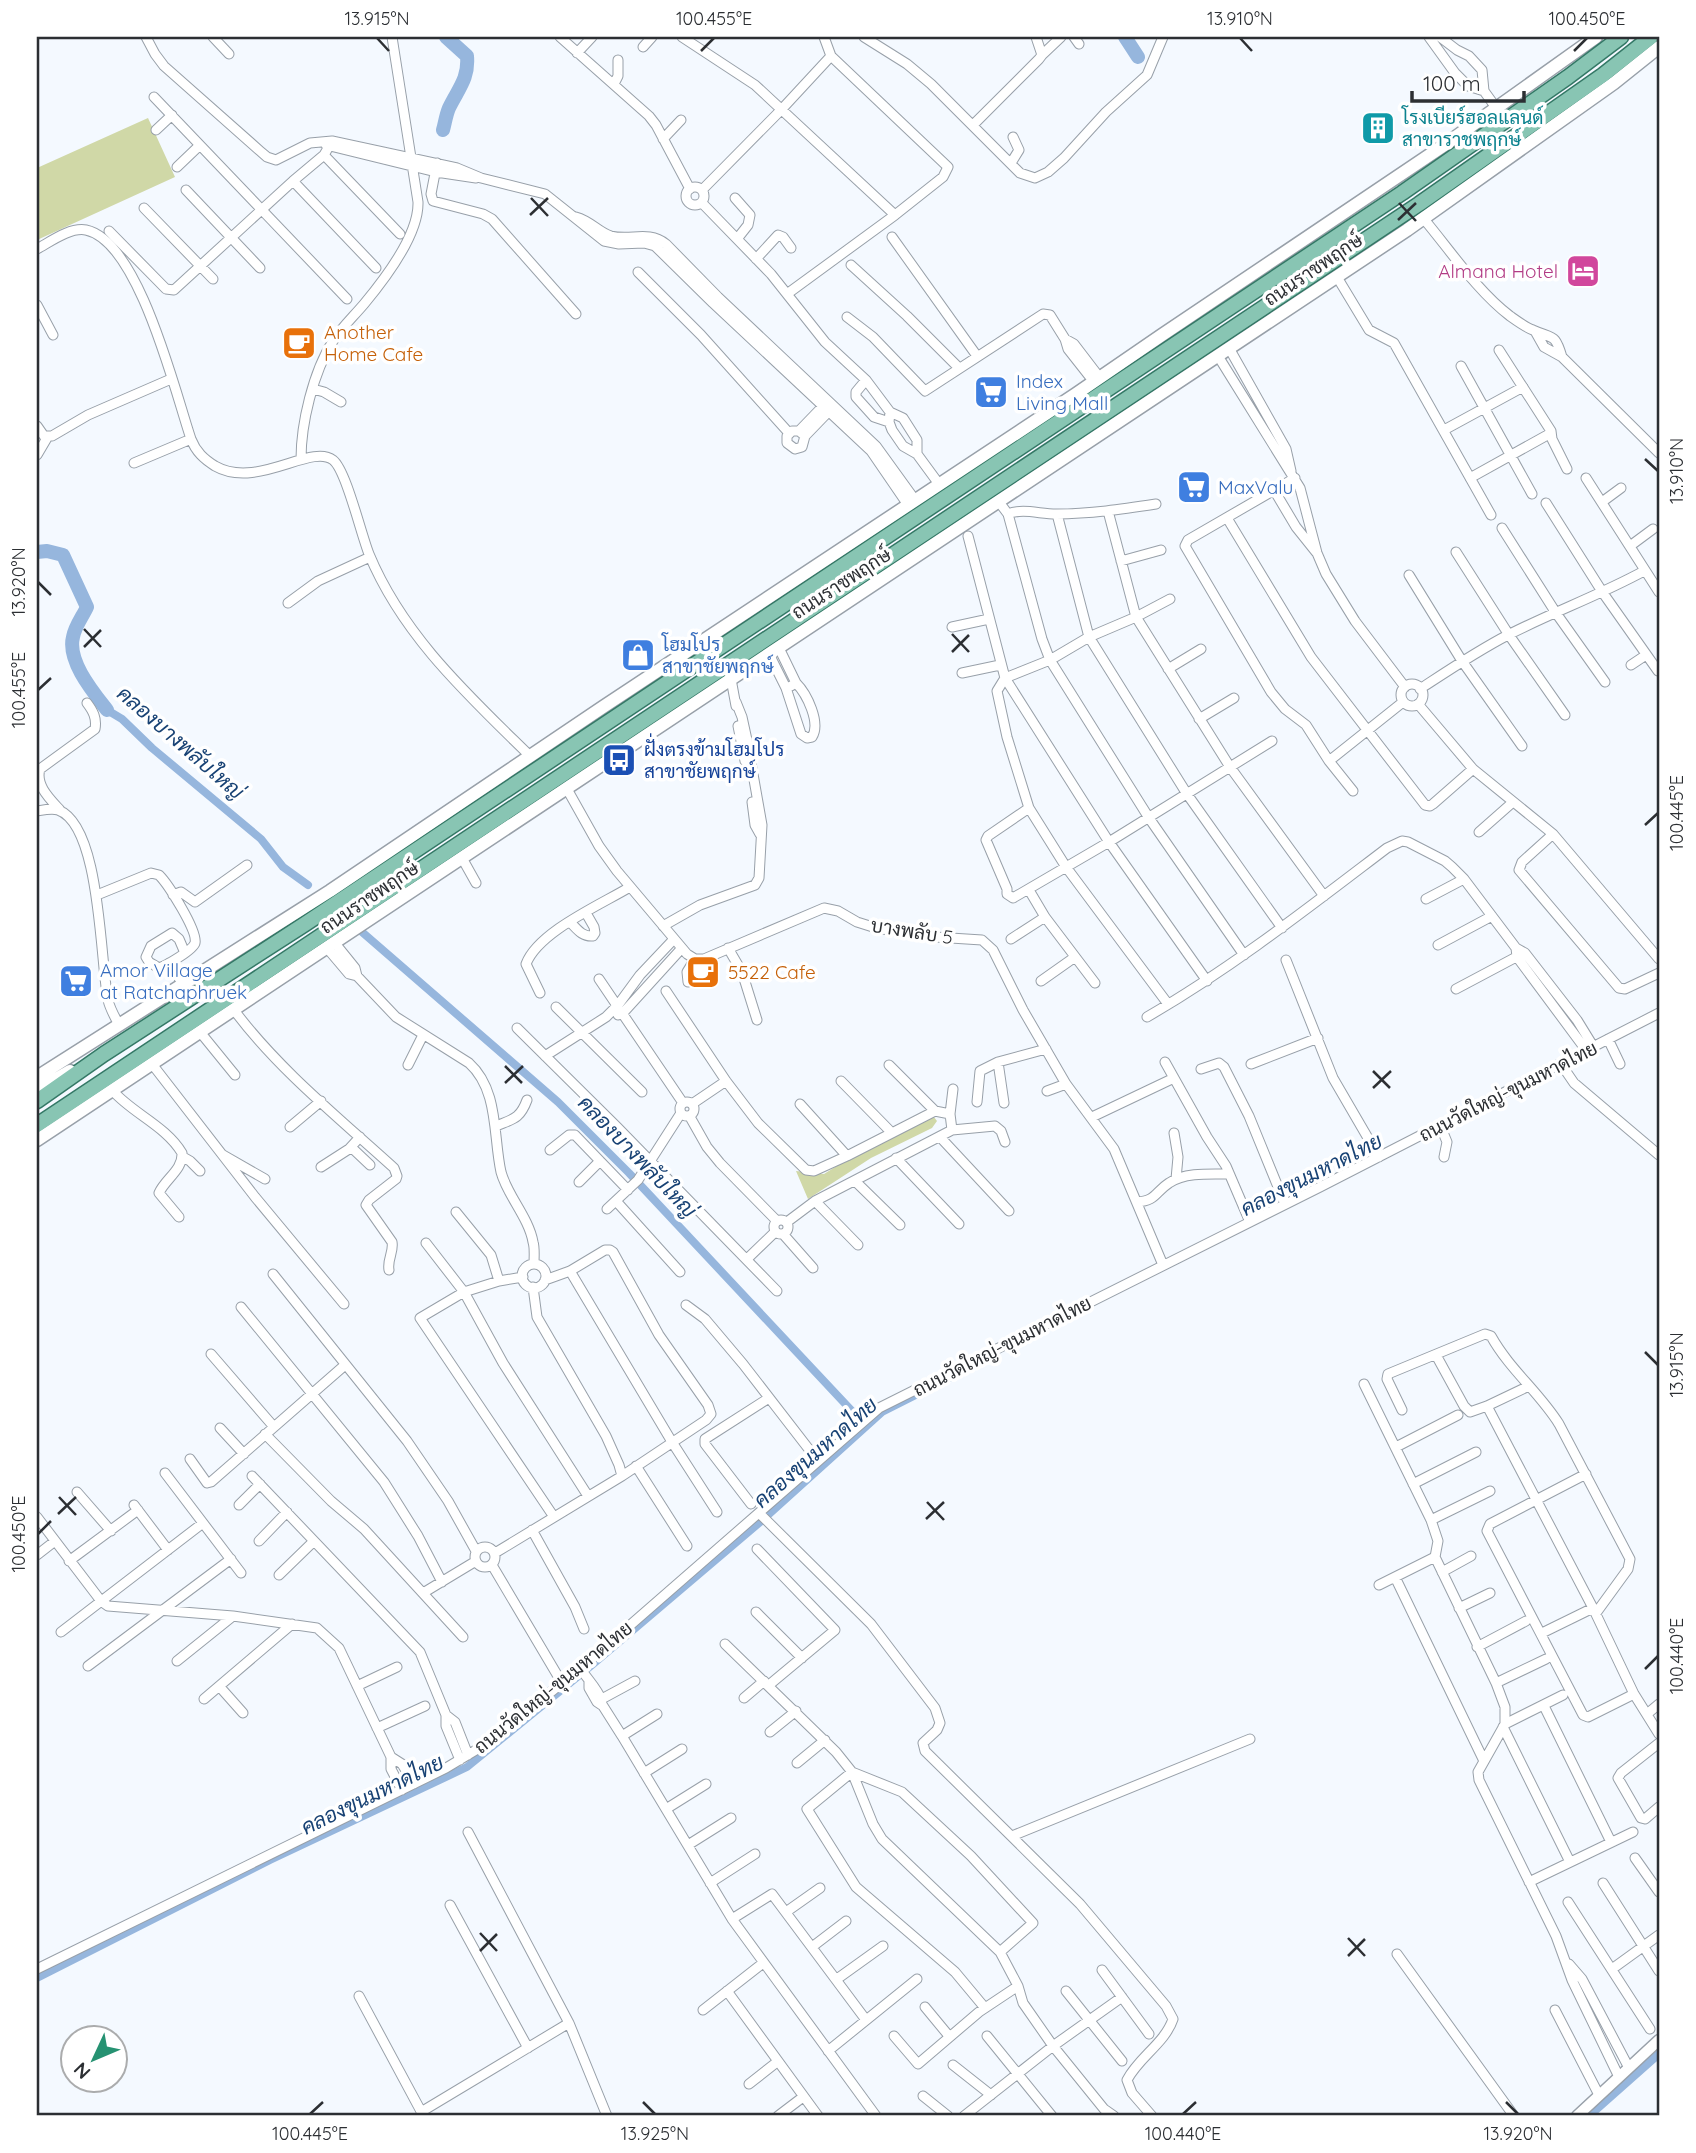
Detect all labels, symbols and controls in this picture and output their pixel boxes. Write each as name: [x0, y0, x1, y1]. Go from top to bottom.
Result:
text: 13.915°N: [344, 7, 410, 30]
text: 100.455°E: [676, 7, 752, 30]
text: 13.910°N: [1207, 7, 1273, 30]
text: 100.450°E: [1548, 7, 1626, 30]
scale bar: [1412, 60, 1524, 104]
text: 100 m: [1423, 70, 1481, 96]
place label: โรงเบียร์ฮอลแลนด์ สาขาราชพฤกษ์: [1401, 105, 1544, 151]
building icon: โรงเบียร์ฮอลแลนด์ สาขาราชพฤกษ์: [1359, 109, 1397, 147]
street label: ถนนราชพฤกษ์: [1259, 227, 1368, 311]
hotel icon: Almana Hotel: [1564, 252, 1602, 290]
place label: Almana Hotel: [1438, 259, 1558, 283]
place label: Another Home Cafe: [324, 320, 423, 366]
cafe icon: Another Home Cafe: [280, 324, 318, 362]
place label: Index Living Mall: [1016, 369, 1108, 415]
supermarket icon: Index Living Mall: [972, 373, 1010, 411]
text: 13.910°N: [1665, 438, 1688, 504]
supermarket icon: MaxValu: [1175, 468, 1213, 506]
place label: MaxValu: [1218, 475, 1293, 499]
street label: ถนนราชพฤกษ์: [787, 541, 896, 624]
text: 13.920°N: [7, 547, 30, 617]
place label: โฮมโปร สาขาชัยพฤกษ์: [661, 632, 775, 678]
shop icon: โฮมโปร สาขาชัยพฤกษ์: [619, 636, 657, 674]
text: 100.455°E: [7, 652, 30, 728]
water label: คลองบางพลับใหญ่: [112, 680, 251, 805]
place label: ฝั่งตรงข้ามโฮมโปร สาขาชัยพฤกษ์: [644, 733, 784, 783]
bus stop icon: ฝั่งตรงข้ามโฮมโปร สาขาชัยพฤกษ์: [600, 741, 638, 779]
text: 100.445°E: [1665, 775, 1688, 851]
street label: ถนนราชพฤกษ์: [315, 855, 424, 939]
street label: บางพลับ 5: [869, 913, 955, 949]
cafe icon: 5522 Cafe: [684, 953, 722, 991]
place label: Amor Village at Ratchaphruek: [100, 958, 247, 1004]
place label: 5522 Cafe: [728, 960, 816, 984]
supermarket icon: Amor Village at Ratchaphruek: [57, 962, 95, 1000]
street label: ถนนวัดใหญ่-ขุนมหาดไทย: [1415, 1036, 1602, 1147]
water label: คลองบางพลับใหญ่: [573, 1090, 704, 1223]
water label: คลองขุนมหาดไทย: [1236, 1127, 1387, 1223]
street label: ถนนวัดใหญ่-ขุนมหาดไทย: [909, 1291, 1096, 1402]
text: 13.915°N: [1665, 1332, 1688, 1398]
water label: คลองขุนมหาดไทย: [748, 1391, 883, 1514]
text: 100.450°E: [7, 1495, 30, 1573]
street label: ถนนวัดใหญ่-ขุนมหาดไทย: [469, 1616, 638, 1759]
text: 100.440°E: [1665, 1618, 1688, 1694]
water label: คลองขุนมหาดไทย: [296, 1748, 448, 1842]
north arrow: [60, 2024, 130, 2094]
text: N: [68, 2057, 95, 2084]
text: 100.445°E: [272, 2122, 348, 2145]
text: 13.925°N: [621, 2122, 689, 2145]
text: 100.440°E: [1145, 2122, 1221, 2145]
text: 13.920°N: [1483, 2122, 1553, 2145]

